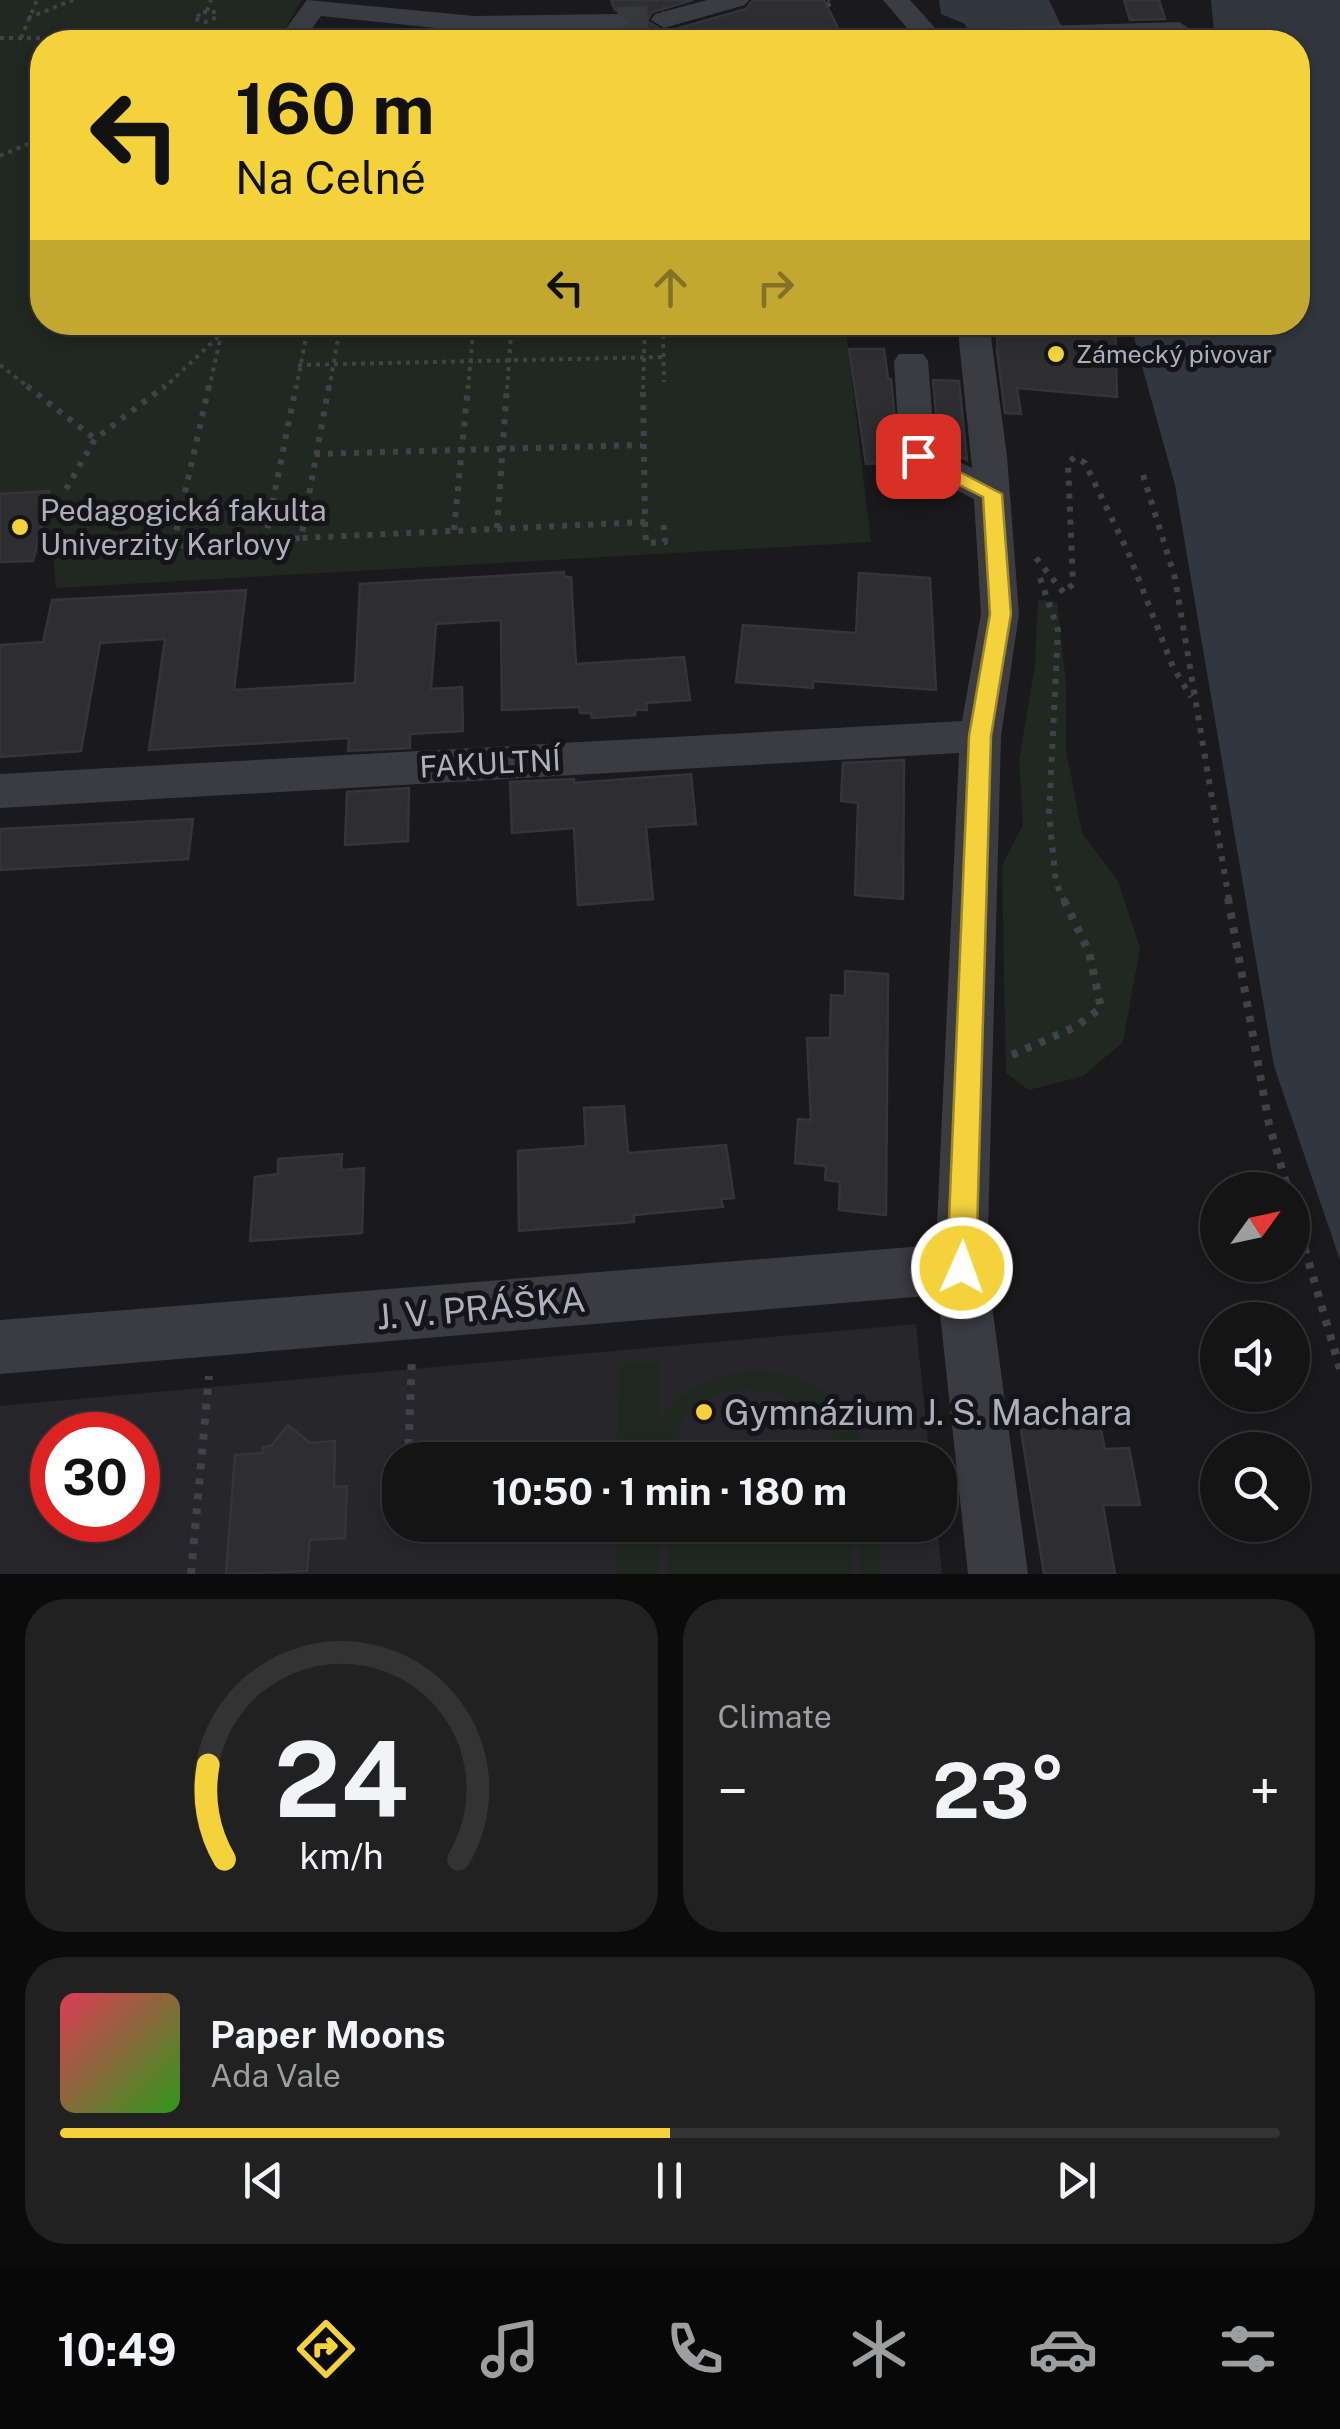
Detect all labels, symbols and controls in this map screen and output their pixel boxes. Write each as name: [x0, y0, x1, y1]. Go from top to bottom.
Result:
text: 160 m: [235, 67, 435, 150]
icon: left: [70, 70, 200, 200]
text: Na Celné: [235, 151, 426, 204]
icon: left: [538, 260, 593, 315]
icon: ahead: [643, 260, 698, 315]
icon: right: [748, 260, 803, 315]
place label: Zámecký pivovar: [1076, 339, 1272, 369]
marker: Zámecký pivovar: [1045, 343, 1067, 365]
pin: [876, 414, 961, 499]
icon: arrive: [891, 429, 946, 484]
place label: Pedagogická fakulta Univerzity Karlovy: [40, 492, 327, 562]
marker: Pedagogická fakulta Univerzity Karlovy: [9, 516, 31, 538]
street label: FAKULTNÍ: [418, 741, 563, 785]
north arrow: [1200, 1172, 1310, 1282]
map controls: [1200, 1172, 1310, 1542]
position arrow: [910, 1216, 1014, 1320]
street label: J. V. PRÁŠKA: [375, 1277, 587, 1338]
button: sound: [1200, 1302, 1310, 1412]
place label: Gymnázium J. S. Machara: [724, 1392, 1132, 1433]
marker: Gymnázium J. S. Machara: [693, 1401, 715, 1423]
speed limit sign: 30: [30, 1412, 160, 1542]
button: search: [1200, 1432, 1310, 1542]
text: 10:50 · 1 min · 180 m: [492, 1469, 847, 1514]
text: Climate: [718, 1698, 832, 1735]
text: 24: [274, 1718, 408, 1840]
text: 23°: [932, 1747, 1065, 1835]
text: −: [718, 1759, 748, 1823]
text: +: [1250, 1759, 1280, 1823]
text: km/h: [299, 1835, 383, 1877]
text: Paper Moons: [210, 2012, 445, 2057]
text: Ada Vale: [210, 2057, 341, 2094]
icon: previous: [236, 2153, 291, 2208]
icon: pause: [642, 2153, 697, 2208]
icon: next: [1049, 2153, 1104, 2208]
icon: directions: [291, 2314, 361, 2384]
icon: music: [475, 2314, 545, 2384]
icon: phone: [660, 2314, 730, 2384]
icon: climate: [844, 2314, 914, 2384]
icon: car: [1028, 2314, 1098, 2384]
icon: filters: [1213, 2314, 1283, 2384]
text: 10:49: [57, 2323, 177, 2376]

